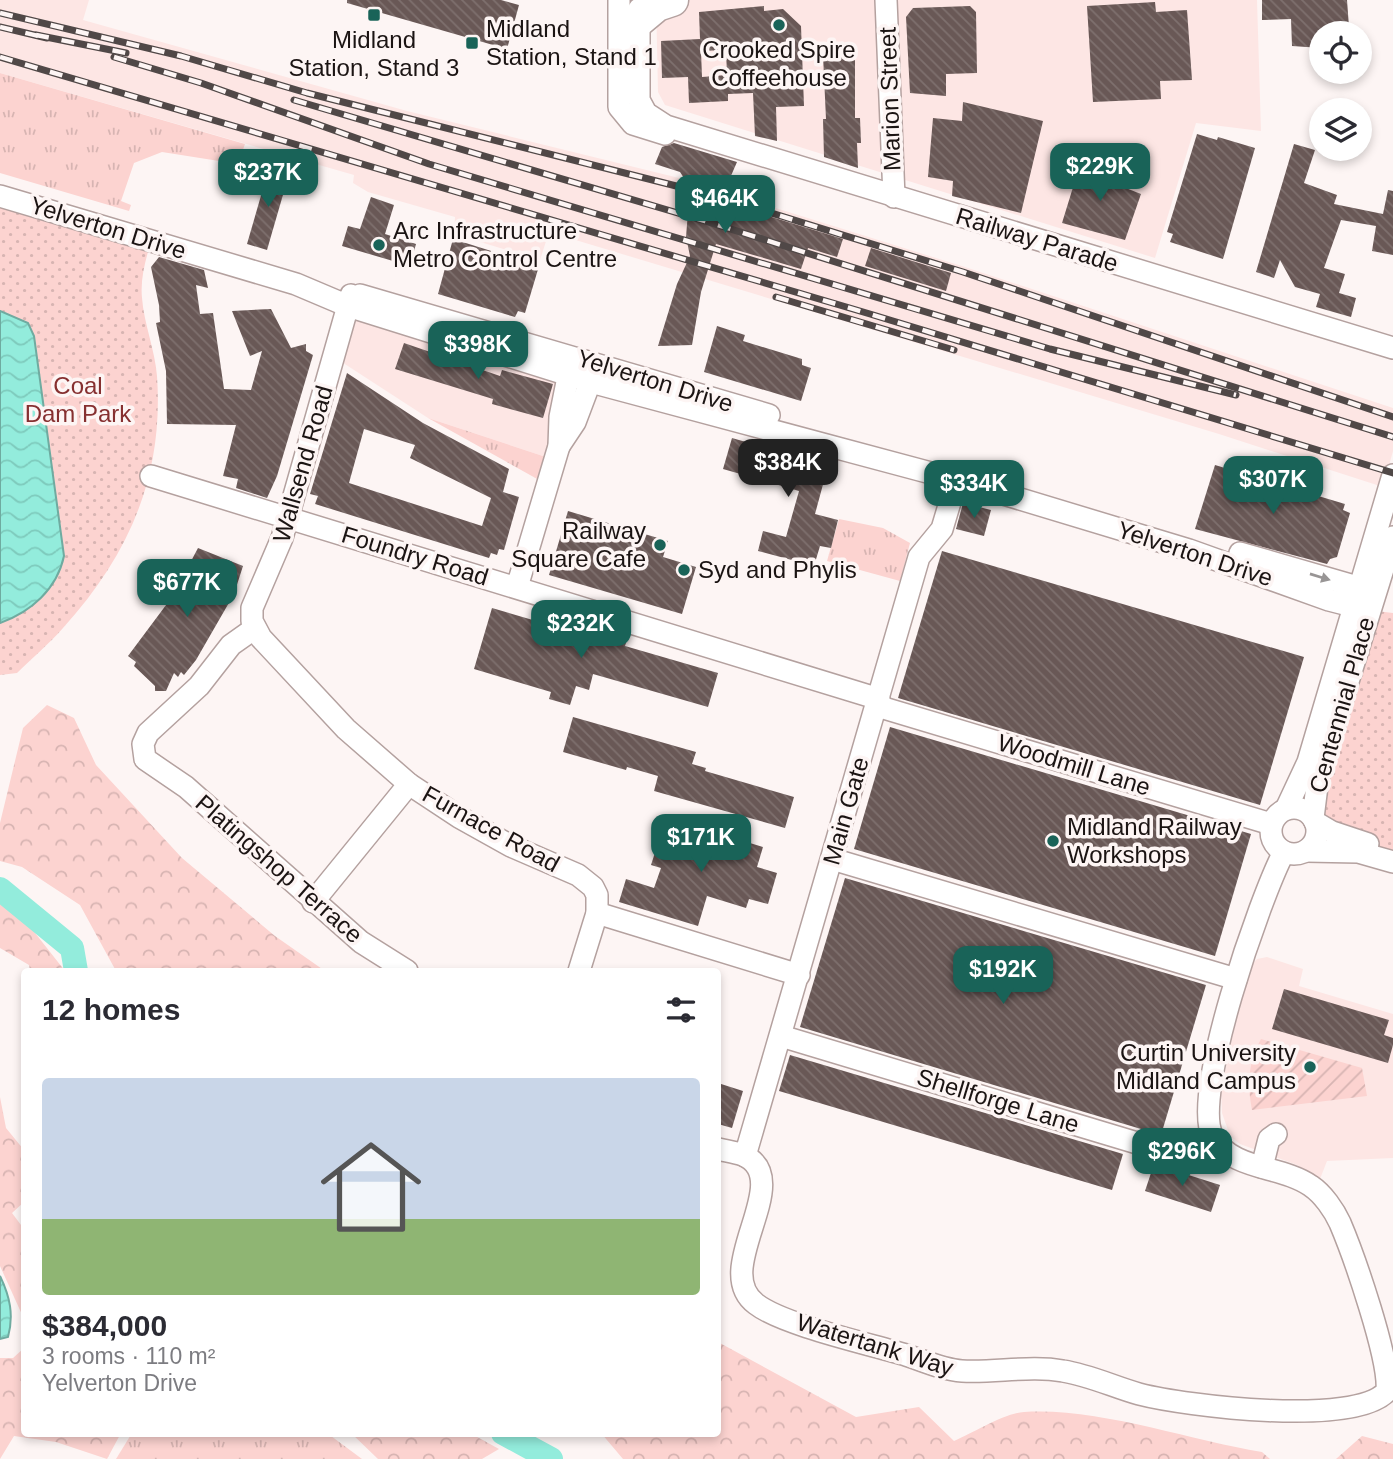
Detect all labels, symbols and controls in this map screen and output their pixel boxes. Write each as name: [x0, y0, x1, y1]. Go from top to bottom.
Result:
marker: Midland Station, Stand 3: [366, 7, 382, 23]
place label: Midland Station, Stand 1: [486, 15, 657, 70]
marker: Crooked Spire Coffeehouse: [771, 17, 787, 33]
map controls: [1309, 21, 1372, 161]
button: locate: [1309, 21, 1372, 84]
place label: Midland Station, Stand 3: [289, 26, 459, 81]
street label: Marion Street: [873, 26, 906, 171]
marker: Midland Station, Stand 1: [464, 35, 480, 51]
place label: Crooked Spire Coffeehouse: [702, 36, 856, 91]
button: layers: [1309, 98, 1372, 161]
pin: $229K: [1051, 144, 1149, 203]
pin: $237K: [219, 150, 317, 209]
text: $229K: [1066, 153, 1134, 179]
text: $237K: [234, 159, 302, 185]
pin: $464K: [676, 176, 774, 235]
text: $464K: [691, 185, 759, 211]
street label: Yelverton Drive: [27, 191, 189, 264]
street label: Railway Parade: [953, 202, 1121, 277]
place label: Arc Infrastructure Metro Control Centre: [393, 217, 617, 272]
marker: Arc Infrastructure Metro Control Centre: [371, 237, 387, 253]
pin: $398K: [429, 322, 527, 381]
text: $398K: [444, 331, 512, 357]
street label: Yelverton Drive: [574, 344, 736, 417]
park label: Coal Dam Park: [25, 372, 132, 427]
street label: Wallsend Road: [267, 382, 338, 545]
pin: $384K: [739, 440, 837, 499]
text: $384K: [754, 449, 822, 475]
pin: $307K: [1224, 456, 1322, 516]
pin: $334K: [925, 461, 1023, 520]
text: $307K: [1239, 466, 1307, 492]
text: $334K: [940, 470, 1008, 496]
street label: Yelverton Drive: [1114, 516, 1276, 591]
place label: Railway Square Cafe: [511, 517, 646, 572]
street label: Foundry Road: [338, 520, 492, 591]
marker: Railway Square Cafe: [652, 537, 668, 553]
place label: Syd and Phylis: [698, 556, 857, 583]
pin: $677K: [138, 560, 236, 619]
marker: Syd and Phylis: [676, 562, 692, 578]
text: $677K: [153, 569, 221, 595]
one-way arrow: [1310, 572, 1331, 582]
pin: $232K: [532, 600, 630, 660]
text: $232K: [547, 610, 615, 636]
street label: Centennial Place: [1304, 614, 1380, 796]
street label: Woodmill Lane: [995, 728, 1154, 801]
street label: Main Gate: [817, 754, 874, 868]
street label: Furnace Road: [418, 780, 564, 877]
street label: Platingshop Terrace: [191, 789, 368, 948]
place label: Midland Railway Workshops: [1067, 813, 1242, 868]
pin: $171K: [652, 814, 750, 874]
text: $171K: [667, 824, 735, 850]
marker: Midland Railway Workshops: [1045, 833, 1061, 849]
pin: $192K: [954, 946, 1052, 1006]
text: $192K: [969, 956, 1037, 982]
icon: filters: [662, 991, 700, 1029]
text: 12 homes: [42, 993, 180, 1026]
place label: Curtin University Midland Campus: [1116, 1039, 1296, 1094]
marker: Curtin University Midland Campus: [1302, 1059, 1318, 1075]
street label: Shellforge Lane: [914, 1063, 1082, 1138]
icon: home: [308, 1124, 434, 1250]
pin: $296K: [1133, 1128, 1231, 1188]
text: $296K: [1148, 1138, 1216, 1164]
street label: Watertank Way: [794, 1308, 957, 1381]
text: $384,000: [42, 1309, 167, 1342]
text: 3 rooms · 110 m²: [42, 1343, 215, 1369]
text: Yelverton Drive: [42, 1370, 197, 1396]

